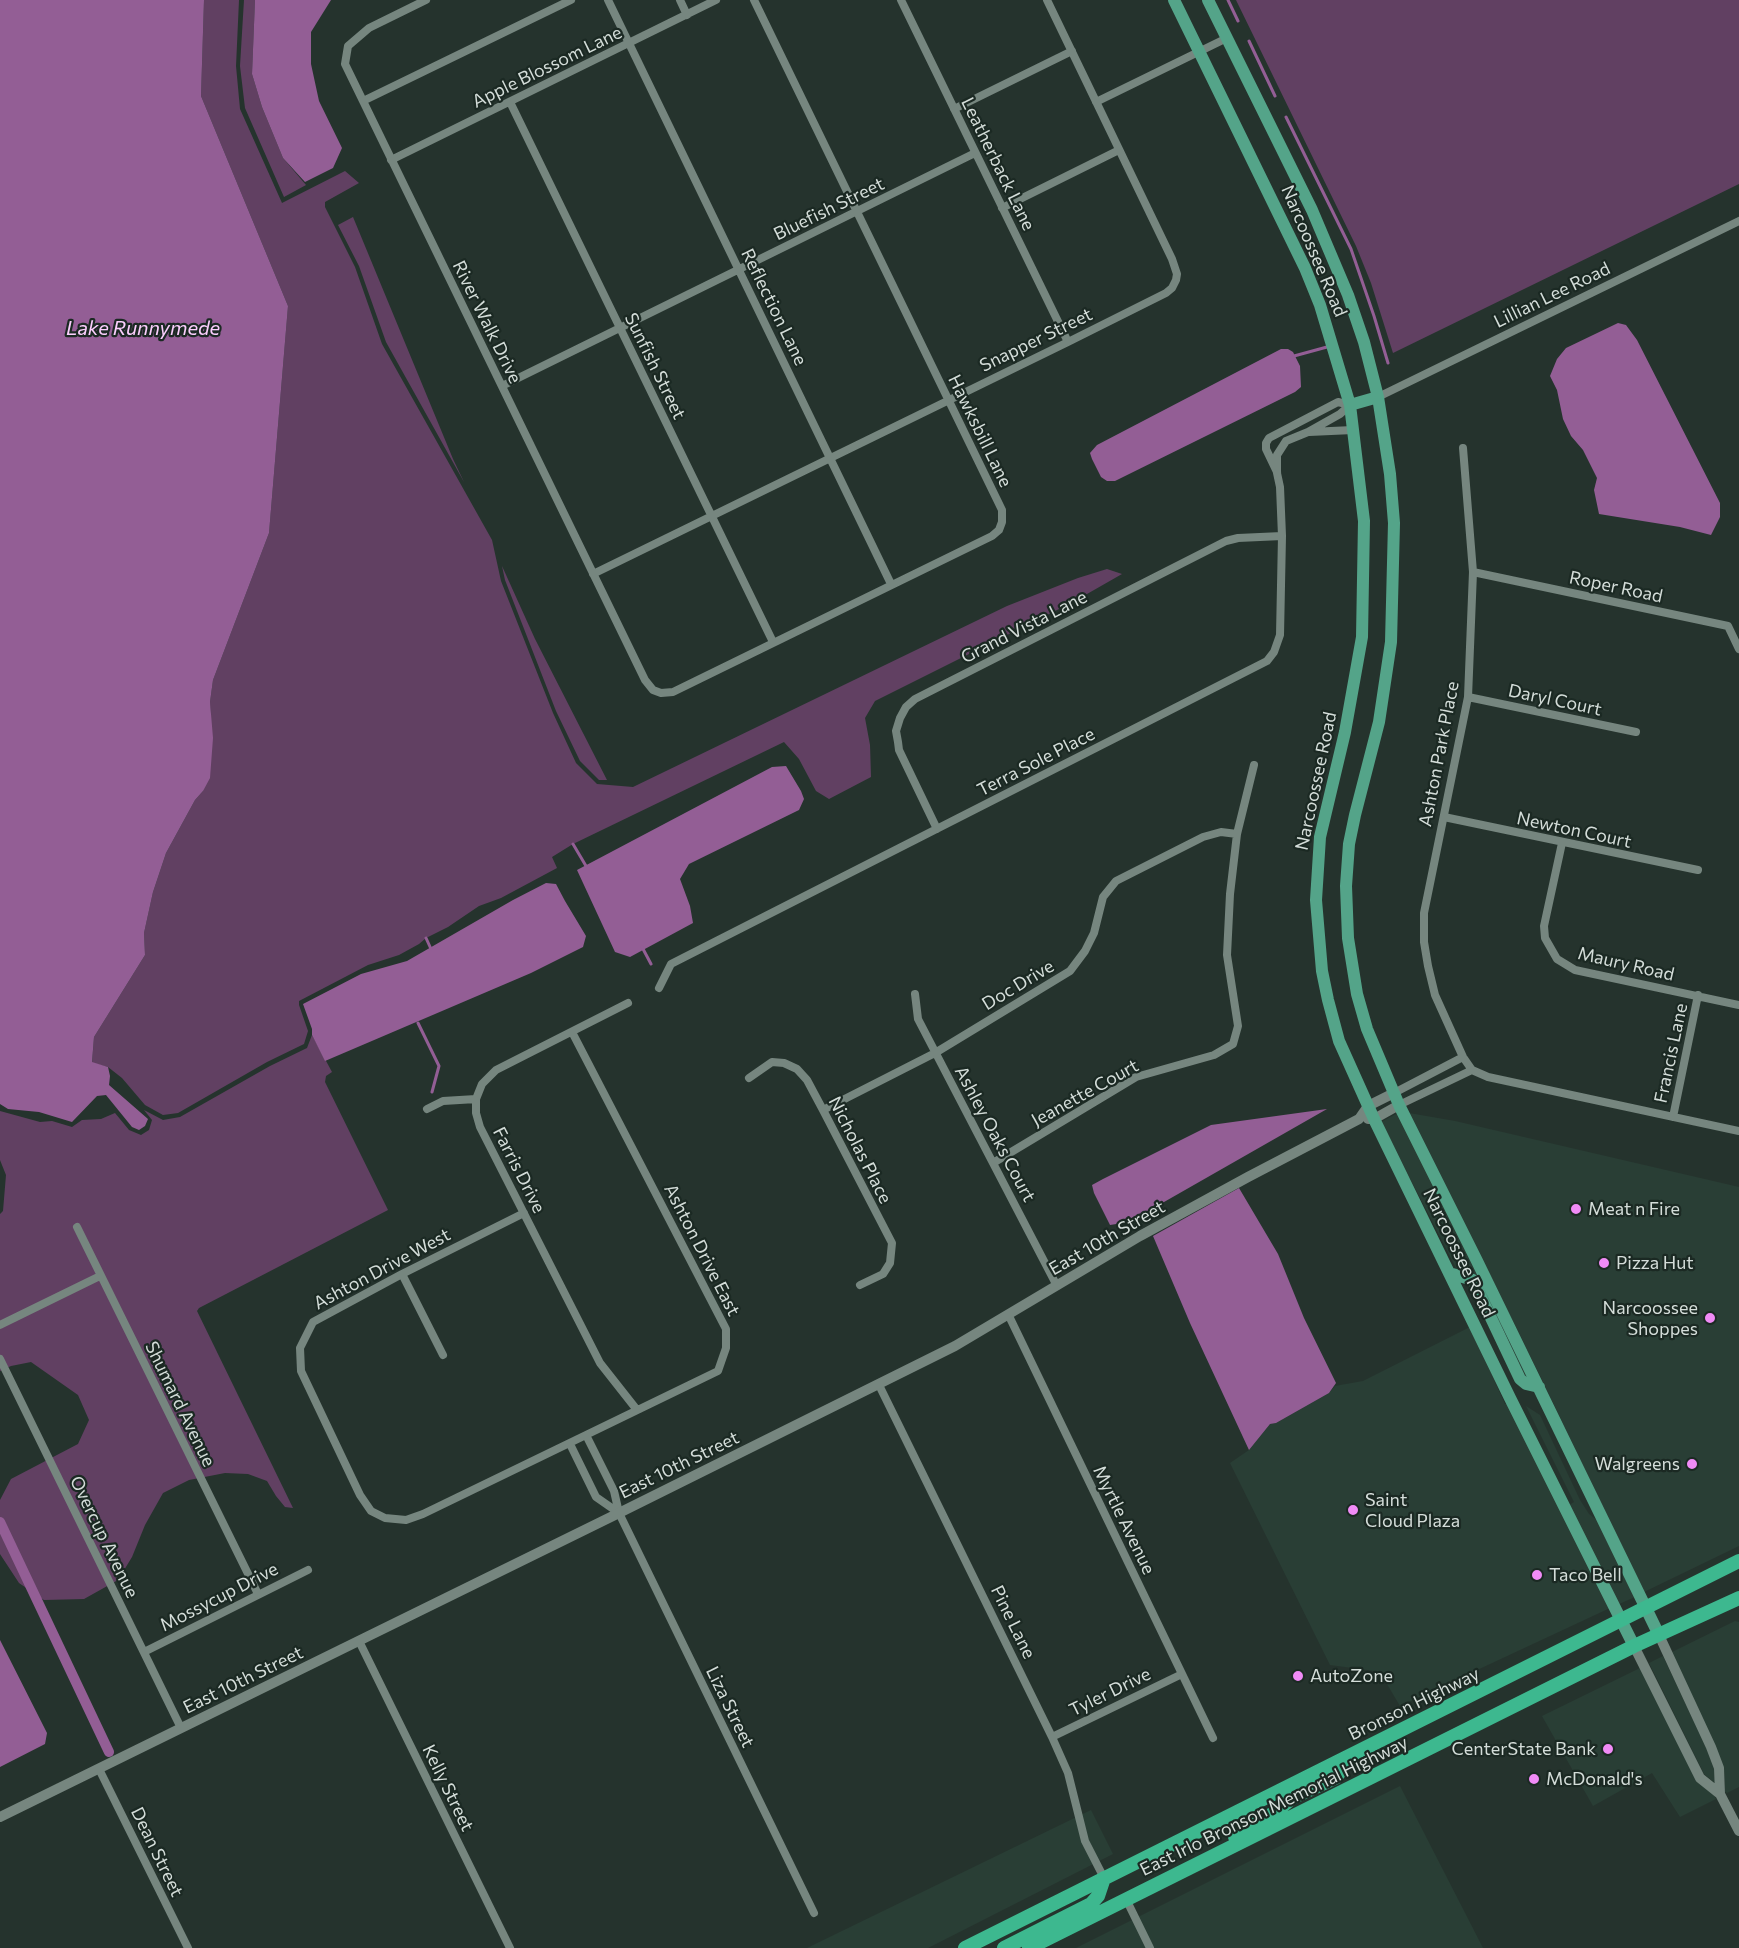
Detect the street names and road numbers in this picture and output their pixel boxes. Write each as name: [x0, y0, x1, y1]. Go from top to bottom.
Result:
street label: Apple Blossom Lane: [469, 21, 625, 113]
street label: Leatherback Lane: [956, 94, 1040, 234]
street label: Bluefish Street: [770, 173, 888, 245]
street label: Narcoossee Road: [1277, 182, 1351, 320]
street label: Reflection Lane: [736, 245, 812, 369]
street label: River Walk Drive: [448, 257, 526, 387]
street label: Lillian Lee Road: [1490, 258, 1614, 332]
street label: Snapper Street: [976, 303, 1096, 377]
street label: Sunfish Street: [620, 309, 690, 423]
street label: Hawksbill Lane: [943, 371, 1017, 491]
street label: Roper Road: [1567, 567, 1665, 607]
street label: Grand Vista Lane: [957, 586, 1091, 668]
street label: Ashton Park Place: [1414, 680, 1464, 828]
street label: Daryl Court: [1506, 680, 1604, 720]
street label: Narcoossee Road: [1291, 710, 1341, 852]
street label: Terra Sole Place: [974, 723, 1098, 801]
street label: Newton Court: [1515, 807, 1633, 853]
street label: Maury Road: [1576, 942, 1676, 986]
street label: Doc Drive: [978, 955, 1058, 1015]
street label: Francis Lane: [1650, 1001, 1692, 1105]
street label: Jeanette Court: [1028, 1055, 1142, 1131]
street label: Ashley Oaks Court: [950, 1062, 1040, 1206]
street label: Nicholas Place: [824, 1093, 896, 1207]
street label: Farris Drive: [488, 1123, 550, 1217]
street label: Ashton Drive East: [659, 1180, 745, 1320]
street label: Narcoossee Road: [1418, 1185, 1500, 1321]
street label: East 10th Street: [1045, 1196, 1169, 1280]
street label: Ashton Drive West: [310, 1224, 454, 1314]
street label: Shumard Avenue: [140, 1338, 220, 1470]
street label: East 10th Street: [616, 1427, 742, 1503]
street label: Myrtle Avenue: [1088, 1462, 1160, 1578]
street label: Overcup Avenue: [65, 1472, 143, 1602]
street label: Mossycup Drive: [156, 1558, 282, 1636]
street label: Pine Lane: [986, 1582, 1040, 1662]
street label: East 10th Street: [180, 1642, 306, 1718]
street label: Liza Street: [701, 1663, 759, 1751]
street label: Tyler Drive: [1066, 1663, 1154, 1721]
street label: Bronson Highway: [1345, 1663, 1483, 1745]
street label: East Irlo Bronson Memorial Highway: [1136, 1732, 1412, 1880]
street label: Kelly Street: [418, 1741, 478, 1835]
street label: Dean Street: [126, 1804, 188, 1900]

